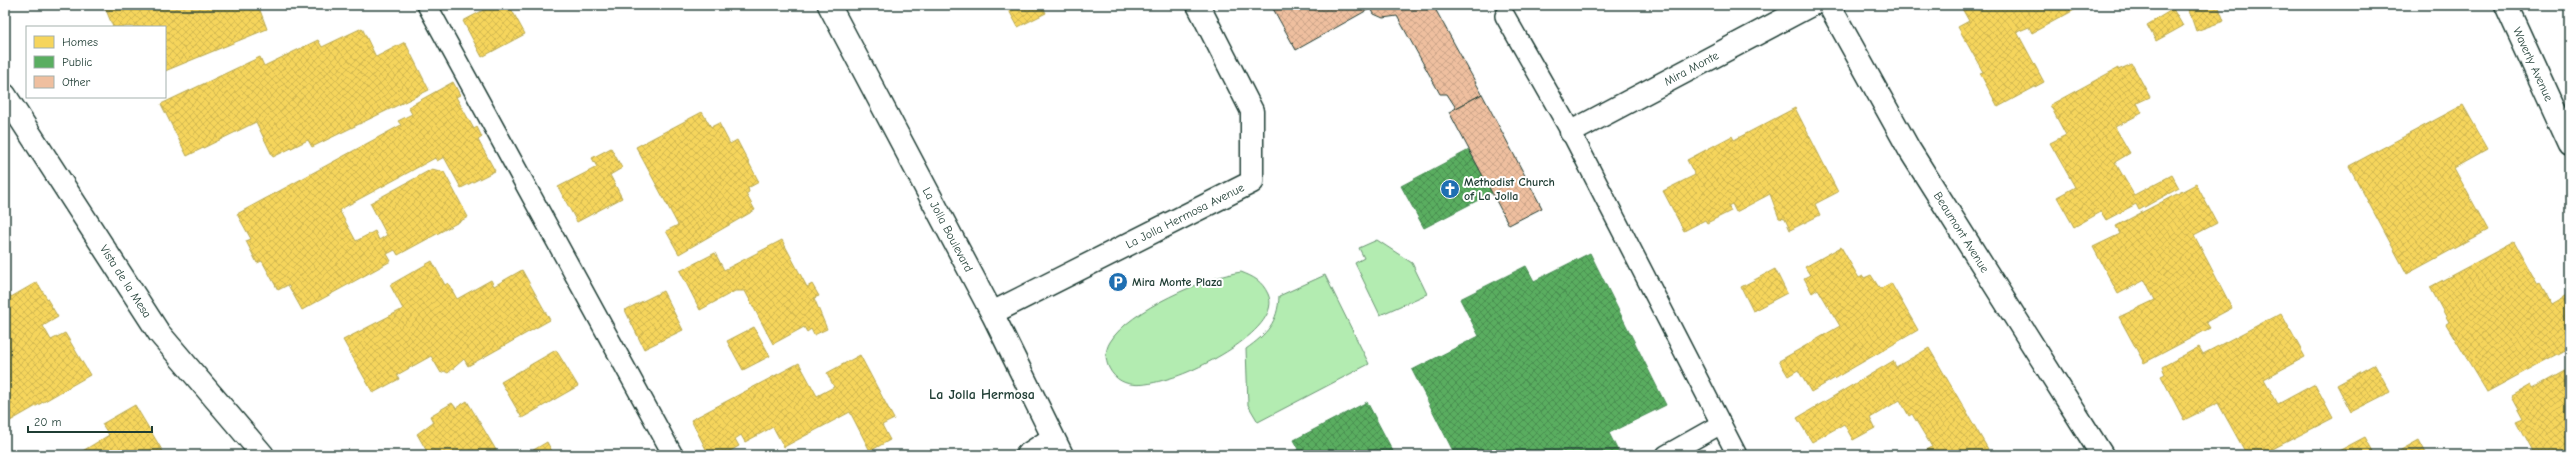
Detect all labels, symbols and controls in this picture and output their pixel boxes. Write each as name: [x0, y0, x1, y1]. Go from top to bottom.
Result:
street label: Waverly Avenue: [2510, 25, 2556, 103]
legend: [26, 26, 166, 98]
text: Homes: [62, 35, 98, 49]
street label: Mira Monte: [1662, 48, 1721, 89]
text: Public: [62, 55, 93, 69]
text: Other: [62, 75, 91, 89]
place label: Methodist Church of La Jolla: [1464, 175, 1555, 203]
church icon: Methodist Church of La Jolla: [1439, 178, 1461, 200]
street label: La Jolla Hermosa Avenue: [1123, 180, 1246, 251]
street label: La Jolla Boulevard: [920, 185, 976, 274]
street label: Beaumont Avenue: [1931, 189, 1992, 275]
street label: Vista de la Mesa: [97, 242, 154, 320]
parking icon: Mira Monte Plaza: [1107, 271, 1129, 293]
place label: Mira Monte Plaza: [1132, 275, 1222, 289]
district label: La Jolla Hermosa: [929, 386, 1035, 403]
scale bar: [28, 408, 152, 434]
text: 20 m: [34, 415, 62, 429]

